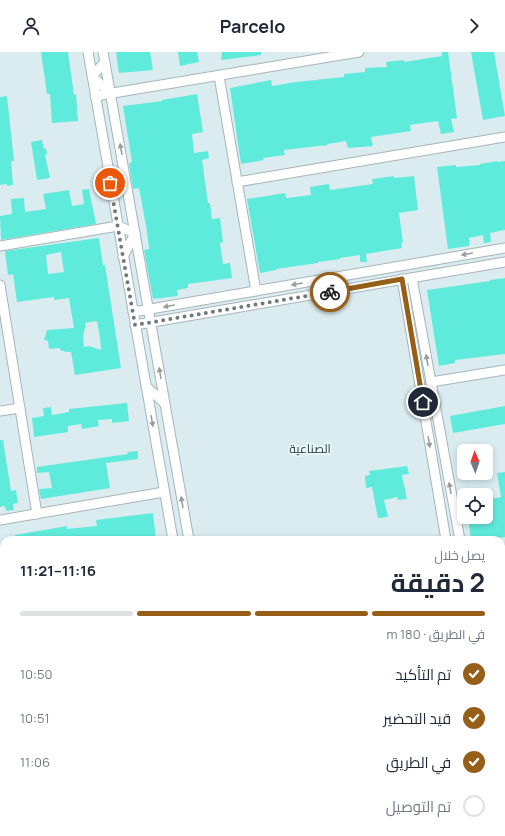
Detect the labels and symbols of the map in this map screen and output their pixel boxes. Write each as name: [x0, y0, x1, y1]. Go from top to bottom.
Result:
one-way arrow: [118, 143, 124, 155]
pin: [93, 166, 127, 200]
one-way arrow: [460, 252, 473, 258]
courier: [310, 272, 350, 312]
one-way arrow: [291, 281, 303, 287]
one-way arrow: [163, 303, 175, 309]
one-way arrow: [424, 354, 430, 366]
one-way arrow: [157, 367, 163, 380]
pin: [406, 385, 440, 419]
one-way arrow: [149, 415, 155, 428]
one-way arrow: [427, 436, 433, 448]
district label: الصناعية: [289, 440, 331, 457]
north arrow: [457, 444, 493, 480]
one-way arrow: [447, 482, 453, 494]
one-way arrow: [179, 495, 185, 508]

